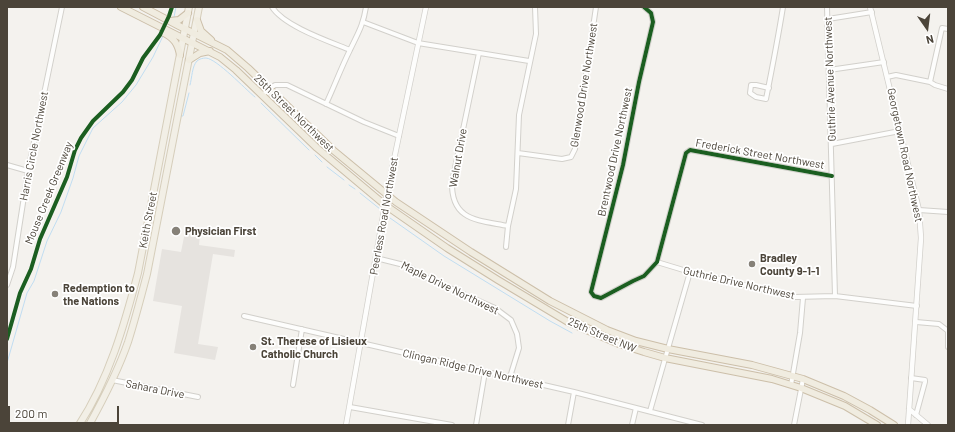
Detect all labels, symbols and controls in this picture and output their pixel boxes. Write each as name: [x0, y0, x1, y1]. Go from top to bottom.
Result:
north arrow: [907, 8, 947, 48]
street label: Guthrie Avenue Northwest: [821, 16, 839, 142]
street label: Glenwood Drive Northwest: [568, 22, 600, 148]
text: N: [925, 33, 935, 47]
street label: 25th Street Northwest: [251, 71, 337, 155]
street label: Brentwood Drive Northwest: [595, 86, 635, 218]
street label: Georgetown Road Northwest: [884, 87, 926, 223]
street label: Harris Circle Northwest: [17, 90, 51, 202]
street label: Walnut Drive: [446, 127, 470, 189]
street label: Frederick Street Northwest: [695, 136, 825, 172]
street label: Mouse Creek Greenway: [22, 140, 76, 246]
street label: Peerless Road Northwest: [367, 156, 401, 276]
street label: Keith Street: [136, 191, 160, 249]
place label: Physician First: [185, 224, 256, 238]
marker: Physician First: [170, 225, 182, 237]
place label: Bradley County 9-1-1: [760, 251, 819, 277]
street label: Maple Drive Northwest: [399, 259, 501, 317]
marker: Bradley County 9-1-1: [747, 259, 757, 269]
street label: Guthrie Drive Northwest: [682, 264, 796, 302]
place label: Redemption to the Nations: [63, 281, 135, 307]
marker: Redemption to the Nations: [50, 289, 60, 299]
street label: 25th Street NW: [566, 315, 638, 355]
place label: St. Therese of Lisieux Catholic Church: [261, 334, 367, 360]
marker: St. Therese of Lisieux Catholic Church: [248, 342, 258, 352]
street label: Clingan Ridge Drive Northwest: [401, 346, 545, 392]
street label: Sahara Drive: [124, 377, 186, 401]
scale bar: [10, 398, 121, 424]
text: 200 m: [15, 406, 47, 420]

